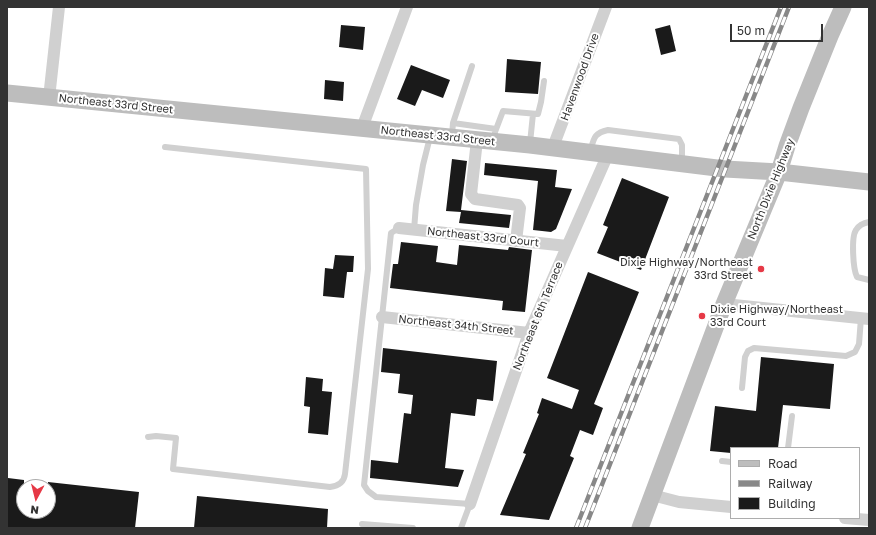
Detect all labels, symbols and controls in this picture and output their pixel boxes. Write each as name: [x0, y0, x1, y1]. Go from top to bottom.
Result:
scale bar: [732, 16, 825, 42]
text: 50 m: [737, 23, 765, 38]
street label: Havenwood Drive: [558, 31, 602, 123]
street label: Northeast 33rd Street: [58, 91, 174, 117]
street label: Northeast 33rd Street: [380, 123, 496, 149]
street label: North Dixie Highway: [745, 137, 797, 241]
street label: Northeast 33rd Court: [426, 225, 540, 249]
place label: Dixie Highway/Northeast 33rd Street: [620, 256, 753, 282]
street label: Northeast 6th Terrace: [510, 260, 566, 372]
marker: Dixie Highway/Northeast 33rd Street: [756, 264, 766, 274]
place label: Dixie Highway/Northeast 33rd Court: [710, 303, 843, 329]
marker: Dixie Highway/Northeast 33rd Court: [697, 311, 707, 321]
street label: Northeast 34th Street: [398, 312, 514, 338]
legend: [730, 447, 860, 519]
text: Road: [768, 456, 797, 471]
text: Railway: [768, 476, 813, 491]
north arrow: [16, 479, 56, 519]
text: Building: [768, 496, 816, 511]
text: N: [30, 503, 40, 517]

